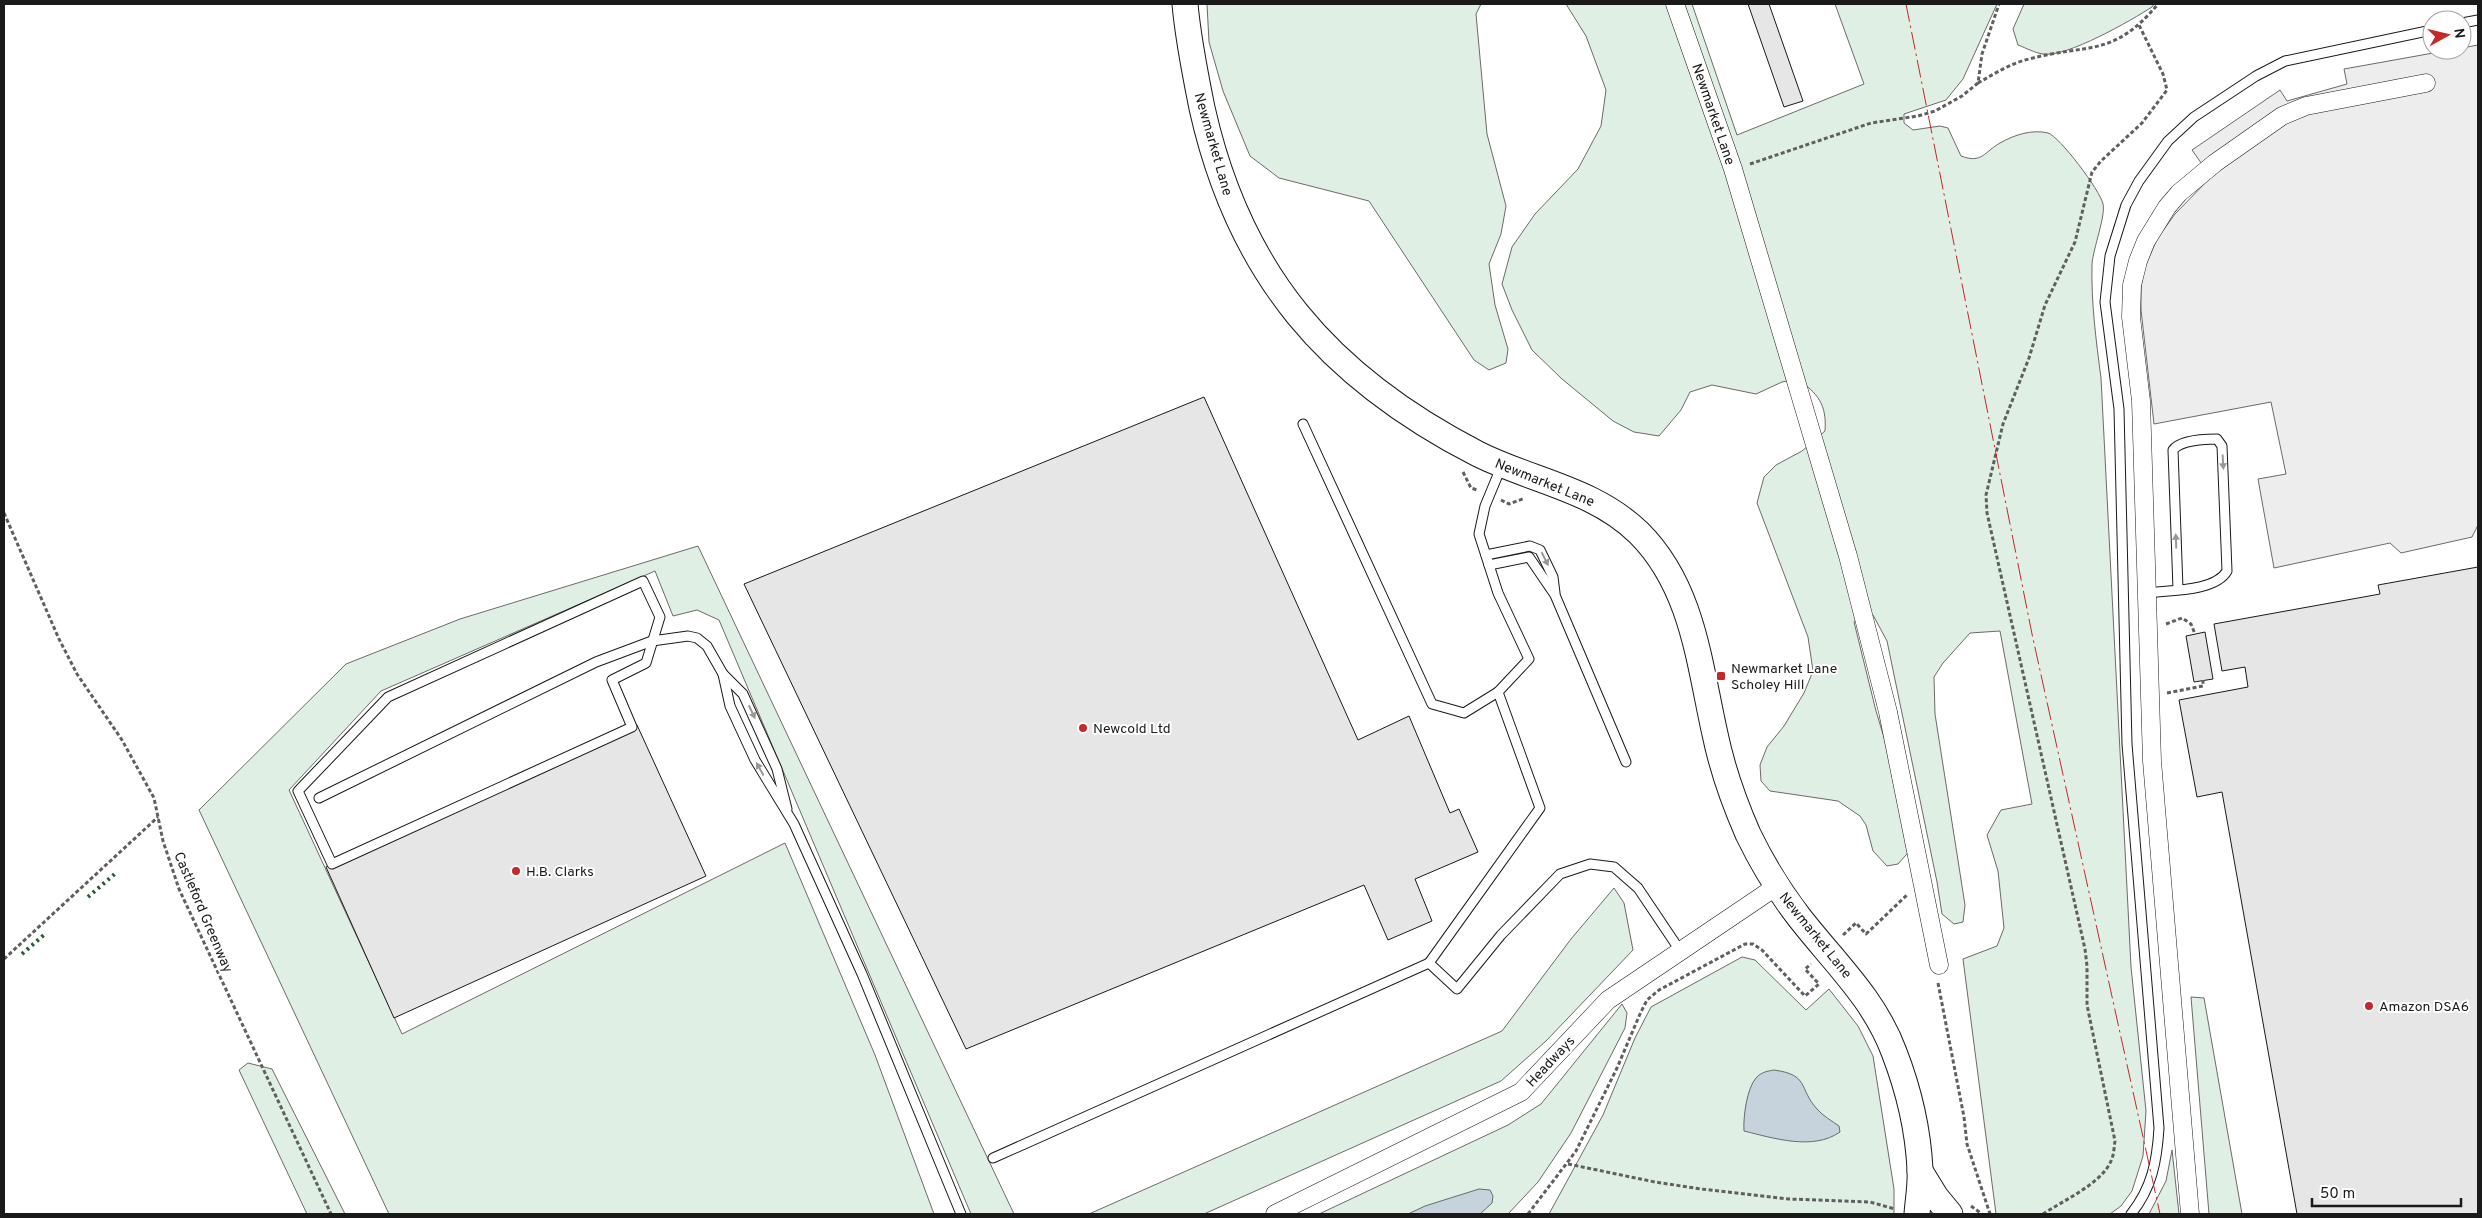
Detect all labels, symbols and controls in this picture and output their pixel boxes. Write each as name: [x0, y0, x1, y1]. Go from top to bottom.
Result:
north arrow: [2422, 10, 2472, 60]
text: N: [2449, 27, 2468, 40]
street label: Newmarket Lane: [1687, 62, 1738, 167]
street label: Newmarket Lane: [1190, 91, 1235, 198]
one-way arrow: [2219, 454, 2227, 470]
street label: Newmarket Lane: [1492, 456, 1597, 511]
one-way arrow: [2172, 532, 2180, 548]
one-way arrow: [1541, 552, 1549, 566]
place label: Newmarket Lane Scholey Hill: [1731, 661, 1837, 694]
marker: Newmarket Lane Scholey Hill: [1715, 670, 1727, 682]
one-way arrow: [748, 705, 756, 719]
place label: Newcold Ltd: [1093, 721, 1171, 738]
marker: Newcold Ltd: [1077, 722, 1089, 734]
one-way arrow: [755, 762, 764, 775]
street label: Castleford Greenway: [169, 850, 236, 976]
place label: H.B. Clarks: [526, 864, 594, 881]
marker: H.B. Clarks: [510, 865, 522, 877]
street label: Newmarket Lane: [1775, 889, 1855, 983]
place label: Amazon DSA6: [2379, 999, 2469, 1016]
marker: Amazon DSA6: [2363, 1000, 2375, 1012]
street label: Headways: [1523, 1033, 1579, 1091]
scale bar: [2312, 1176, 2461, 1208]
text: 50 m: [2320, 1185, 2355, 1204]

